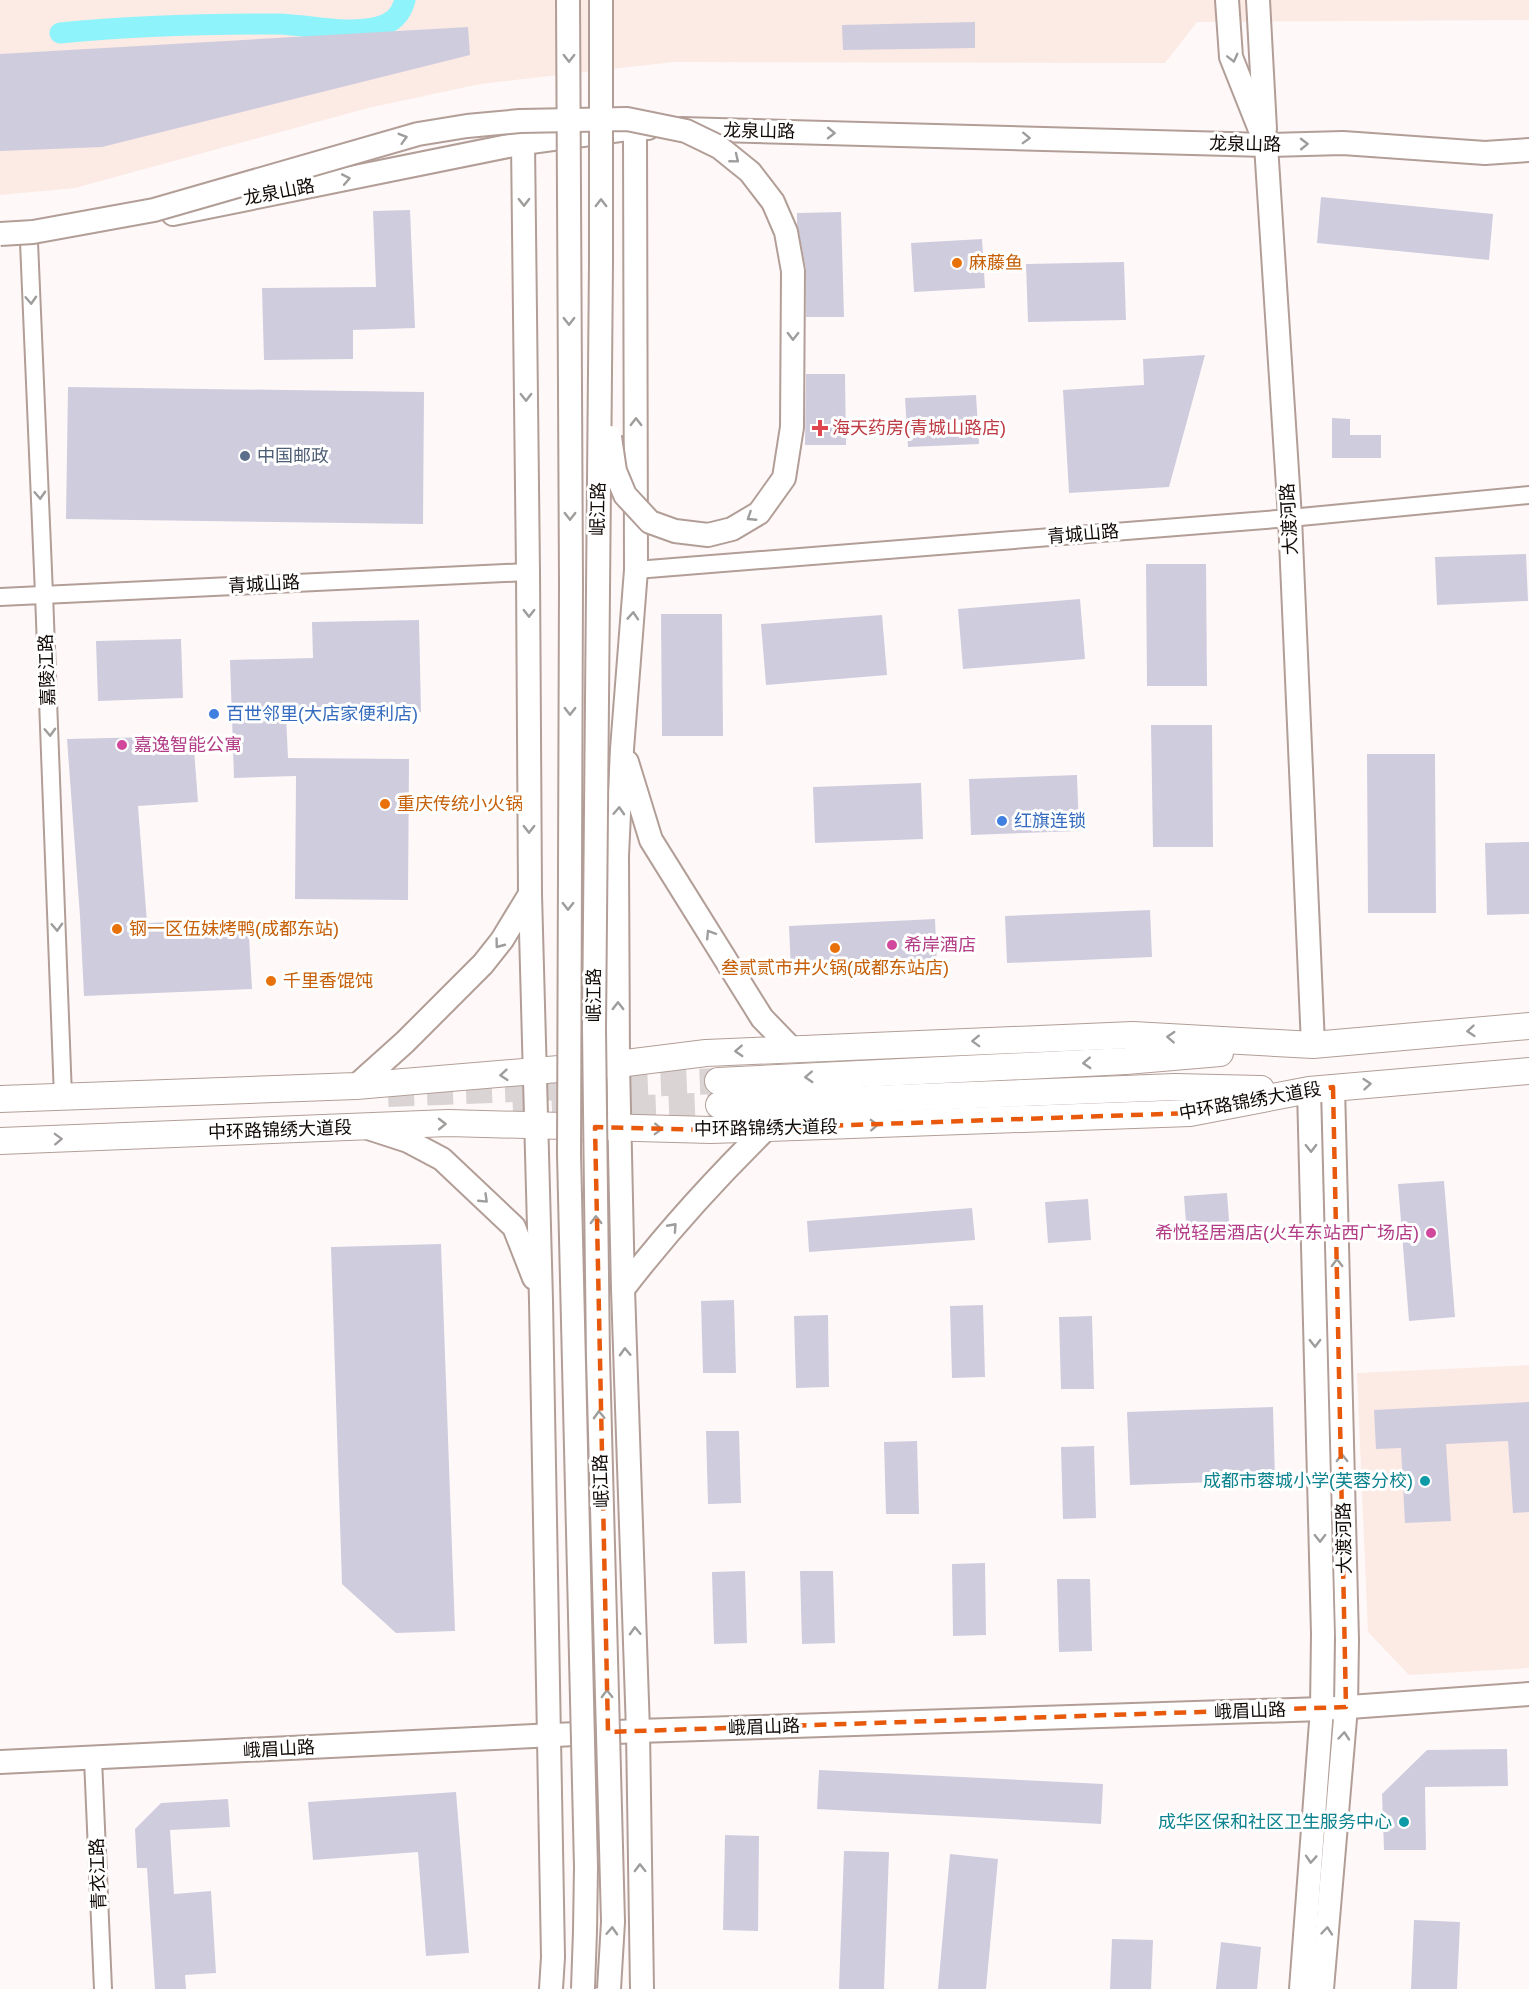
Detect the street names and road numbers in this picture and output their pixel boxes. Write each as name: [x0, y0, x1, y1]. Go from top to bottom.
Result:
street label: 龙泉山路: [723, 120, 795, 142]
street label: 龙泉山路: [1209, 133, 1281, 155]
street label: 龙泉山路: [242, 175, 316, 209]
street label: 岷江路: [588, 482, 608, 536]
street label: 大渡河路: [1277, 483, 1301, 555]
street label: 青城山路: [1046, 521, 1120, 547]
street label: 青城山路: [228, 572, 300, 596]
street label: 嘉陵江路: [36, 634, 58, 706]
street label: 岷江路: [584, 968, 604, 1022]
street label: 中环路锦绣大道段: [1177, 1079, 1323, 1123]
street label: 中环路锦绣大道段: [208, 1117, 352, 1143]
street label: 中环路锦绣大道段: [694, 1117, 838, 1139]
street label: 岷江路: [590, 1454, 612, 1508]
street label: 大渡河路: [1333, 1502, 1355, 1574]
street label: 峨眉山路: [1214, 1700, 1286, 1722]
street label: 峨眉山路: [728, 1716, 800, 1738]
street label: 峨眉山路: [243, 1737, 315, 1761]
street label: 青衣江路: [87, 1838, 109, 1910]

